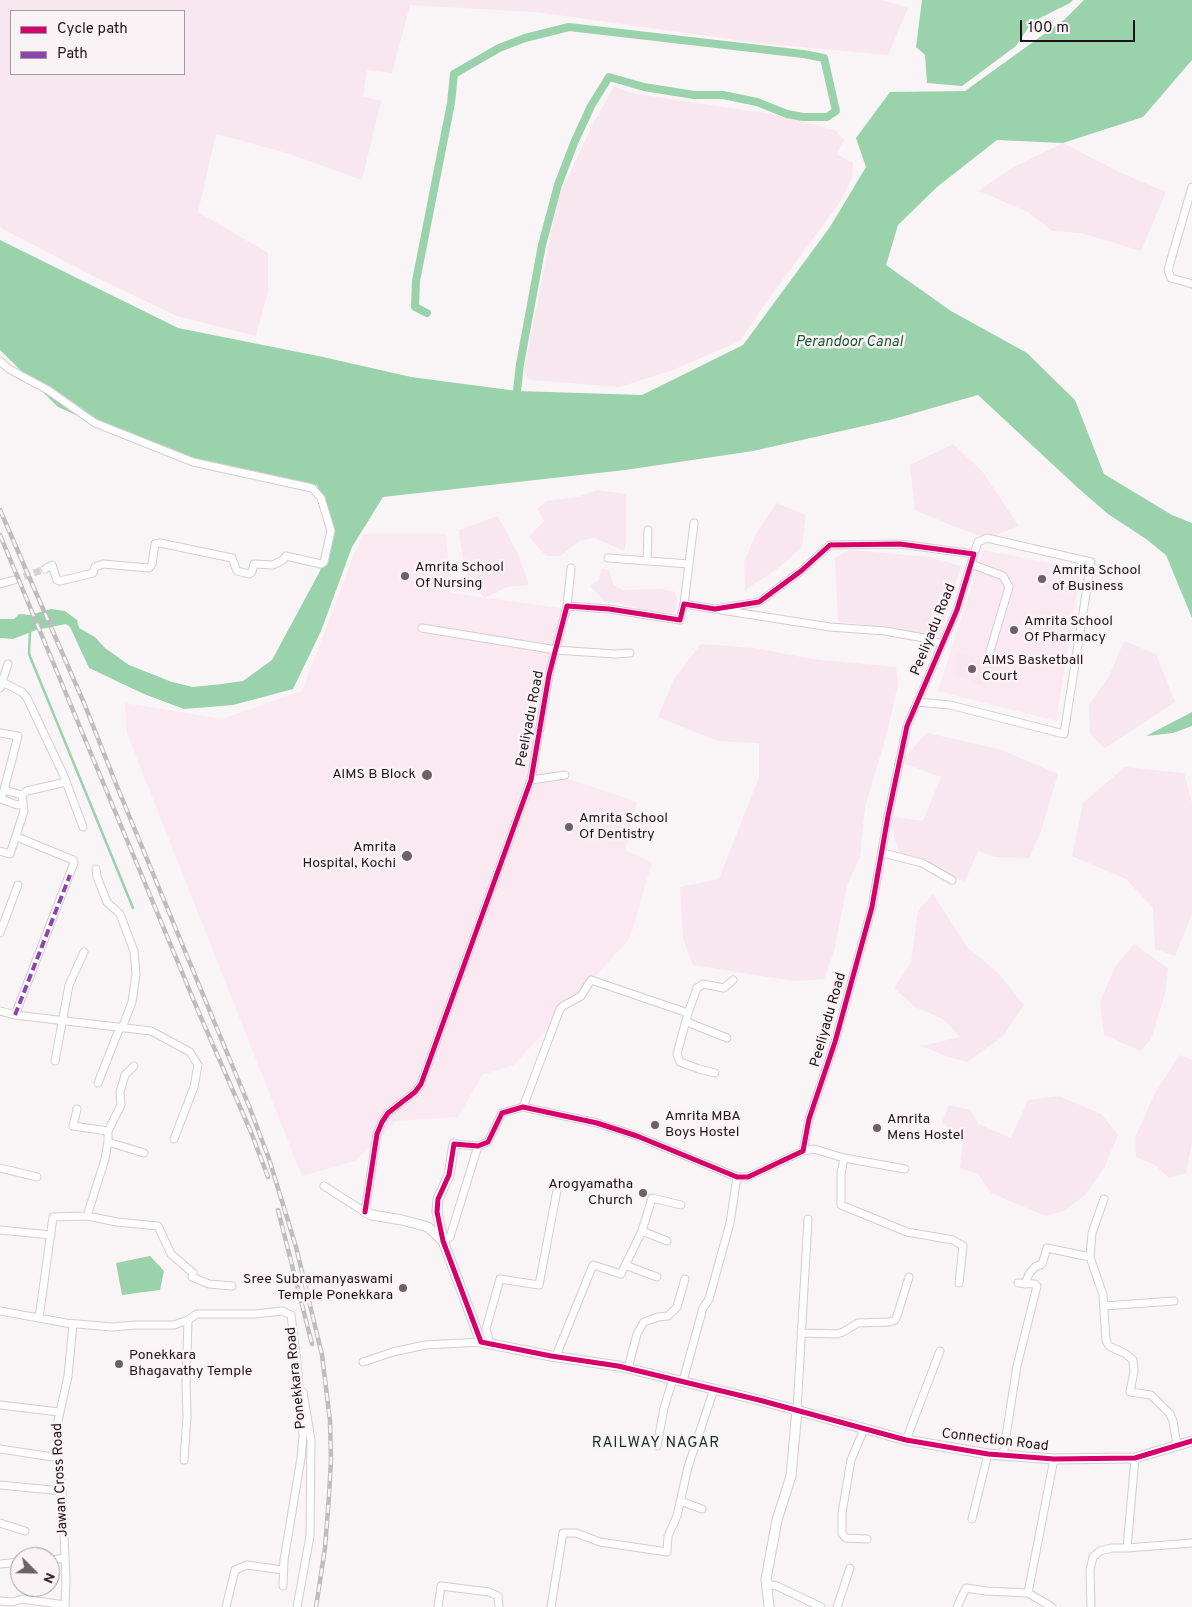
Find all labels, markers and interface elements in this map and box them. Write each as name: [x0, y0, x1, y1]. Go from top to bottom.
legend: [10, 10, 185, 75]
scale bar: [1022, 10, 1137, 42]
text: 100 m: [1028, 19, 1069, 38]
text: Cycle path: [57, 20, 128, 39]
text: Path: [57, 45, 88, 64]
water label: Perandoor Canal: [795, 334, 903, 352]
place label: Amrita School Of Nursing: [415, 560, 504, 592]
place label: Amrita School of Business: [1052, 563, 1141, 596]
marker: Amrita School Of Nursing: [399, 570, 411, 582]
marker: Amrita School of Business: [1036, 573, 1048, 585]
street label: Peeliyadu Road: [908, 582, 960, 678]
place label: Amrita School Of Pharmacy: [1024, 614, 1113, 646]
marker: Amrita School Of Pharmacy: [1008, 624, 1020, 636]
place label: AIMS Basketball Court: [982, 653, 1083, 686]
marker: AIMS Basketball Court: [966, 663, 978, 675]
street label: Peeliyadu Road: [513, 670, 549, 768]
place label: AIMS B Block: [332, 767, 416, 783]
marker: AIMS B Block: [420, 768, 434, 782]
place label: Amrita School Of Dentistry: [579, 811, 668, 844]
marker: Amrita School Of Dentistry: [563, 821, 575, 833]
place label: Amrita Hospital, Kochi: [302, 840, 396, 872]
marker: Amrita Hospital, Kochi: [400, 849, 414, 863]
street label: Peeliyadu Road: [807, 971, 851, 1069]
place label: Amrita MBA Boys Hostel: [665, 1109, 741, 1142]
place label: Amrita Mens Hostel: [887, 1112, 964, 1144]
marker: Amrita MBA Boys Hostel: [649, 1119, 661, 1131]
marker: Amrita Mens Hostel: [871, 1122, 883, 1134]
place label: Arogyamatha Church: [548, 1177, 633, 1210]
marker: Arogyamatha Church: [637, 1187, 649, 1199]
place label: Sree Subramanyaswami Temple Ponekkara: [243, 1272, 393, 1304]
marker: Sree Subramanyaswami Temple Ponekkara: [397, 1282, 409, 1294]
street label: Ponekkara Road: [283, 1326, 311, 1430]
place label: Ponekkara Bhagavathy Temple: [129, 1348, 252, 1380]
marker: Ponekkara Bhagavathy Temple: [113, 1358, 125, 1370]
street label: Jawan Cross Road: [50, 1423, 72, 1537]
street label: Connection Road: [941, 1426, 1049, 1456]
district label: RAILWAY NAGAR: [590, 1435, 722, 1453]
north arrow: [10, 1547, 60, 1597]
text: N: [39, 1570, 58, 1586]

